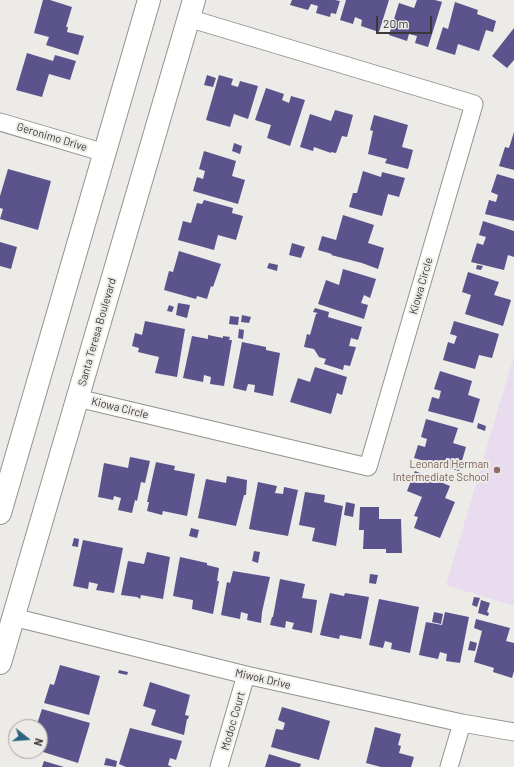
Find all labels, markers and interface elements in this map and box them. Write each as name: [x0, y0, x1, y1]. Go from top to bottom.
scale bar: [378, 8, 434, 34]
text: 20 m: [383, 16, 409, 30]
street label: Geronimo Drive: [15, 120, 89, 154]
street label: Kiowa Circle: [407, 256, 435, 316]
street label: Santa Teresa Boulevard: [75, 277, 119, 387]
street label: Kiowa Circle: [90, 395, 150, 421]
place label: Leonard Herman Intermediate School: [393, 457, 489, 483]
marker: Leonard Herman Intermediate School: [492, 465, 502, 475]
street label: Miwok Drive: [234, 666, 292, 692]
street label: Modoc Court: [218, 690, 248, 752]
north arrow: [8, 719, 48, 759]
text: N: [32, 737, 46, 748]

